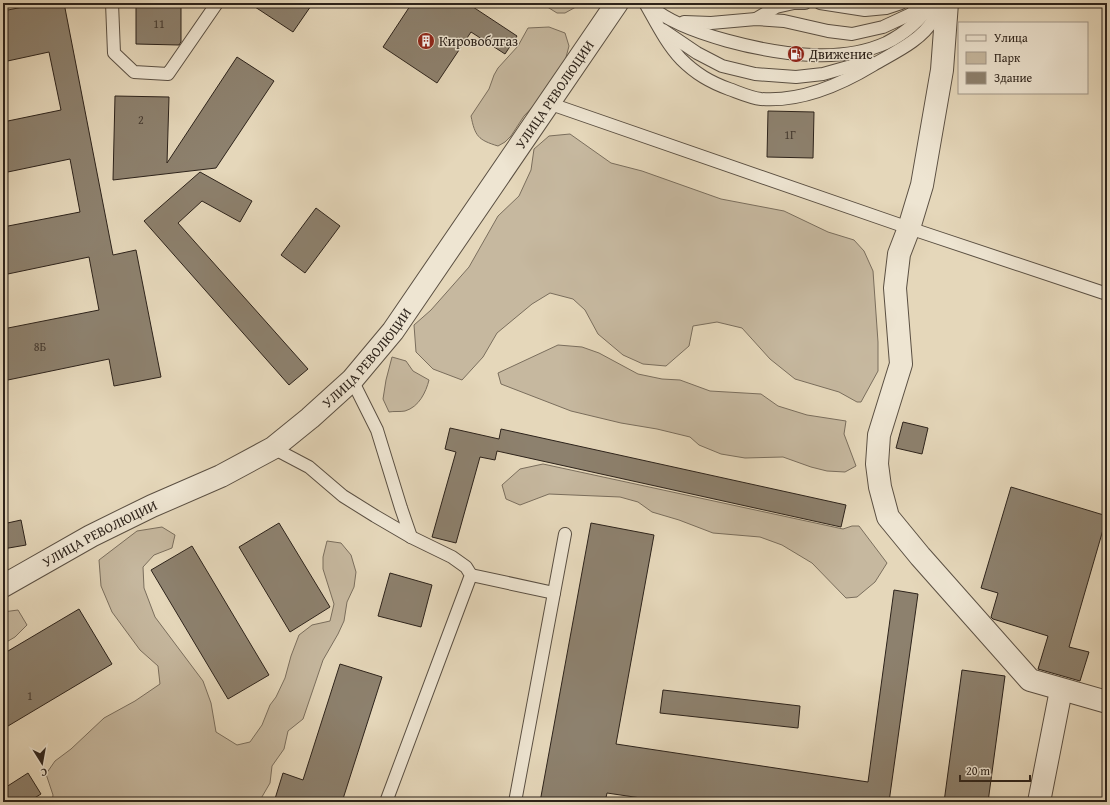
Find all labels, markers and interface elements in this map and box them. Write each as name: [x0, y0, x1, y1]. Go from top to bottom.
house number: 11: [153, 15, 165, 32]
legend: [958, 22, 1088, 94]
text: Улица: [994, 29, 1028, 46]
building icon: Кировоблгаз: [416, 31, 436, 51]
place label: Кировоблгаз: [439, 31, 518, 51]
street label: УЛИЦА РЕВОЛЮЦИИ: [510, 36, 599, 153]
fuel station icon: Движение: [786, 44, 806, 64]
place label: Движение: [808, 44, 873, 64]
text: Парк: [994, 49, 1021, 66]
text: Здание: [994, 69, 1033, 86]
house number: 2: [138, 111, 144, 128]
house number: 1Г: [784, 126, 796, 143]
street label: УЛИЦА РЕВОЛЮЦИИ: [318, 304, 416, 413]
house number: 8Б: [34, 338, 46, 355]
street label: УЛИЦА РЕВОЛЮЦИИ: [38, 495, 160, 572]
house number: 1: [27, 687, 33, 704]
north arrow: [22, 743, 62, 783]
scale bar: [960, 757, 1030, 783]
text: 20 m: [966, 762, 990, 779]
text: С: [39, 764, 48, 781]

